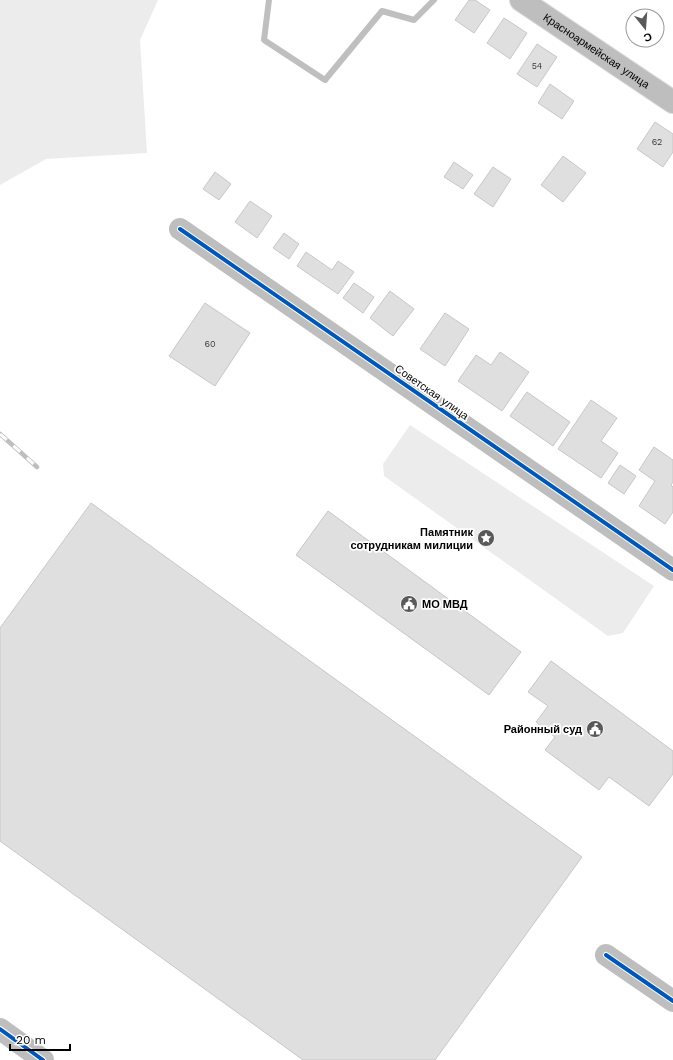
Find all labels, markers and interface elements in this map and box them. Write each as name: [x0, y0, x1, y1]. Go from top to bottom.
north arrow: [625, 8, 665, 48]
street label: Красноармейская улица: [541, 11, 653, 92]
text: С: [642, 30, 653, 44]
house number: 54: [532, 61, 543, 71]
house number: 62: [652, 137, 662, 147]
house number: 60: [204, 339, 216, 349]
street label: Советская улица: [392, 362, 472, 423]
place label: Памятник сотрудникам милиции: [350, 526, 473, 552]
place icon: Памятник сотрудникам милиции: [476, 528, 496, 548]
public building icon: МО МВД: [399, 594, 419, 614]
place label: МО МВД: [422, 598, 468, 611]
public building icon: Районный суд: [585, 719, 605, 739]
place label: Районный суд: [504, 723, 582, 736]
scale bar: [10, 1026, 70, 1052]
text: 20 m: [16, 1033, 46, 1047]

